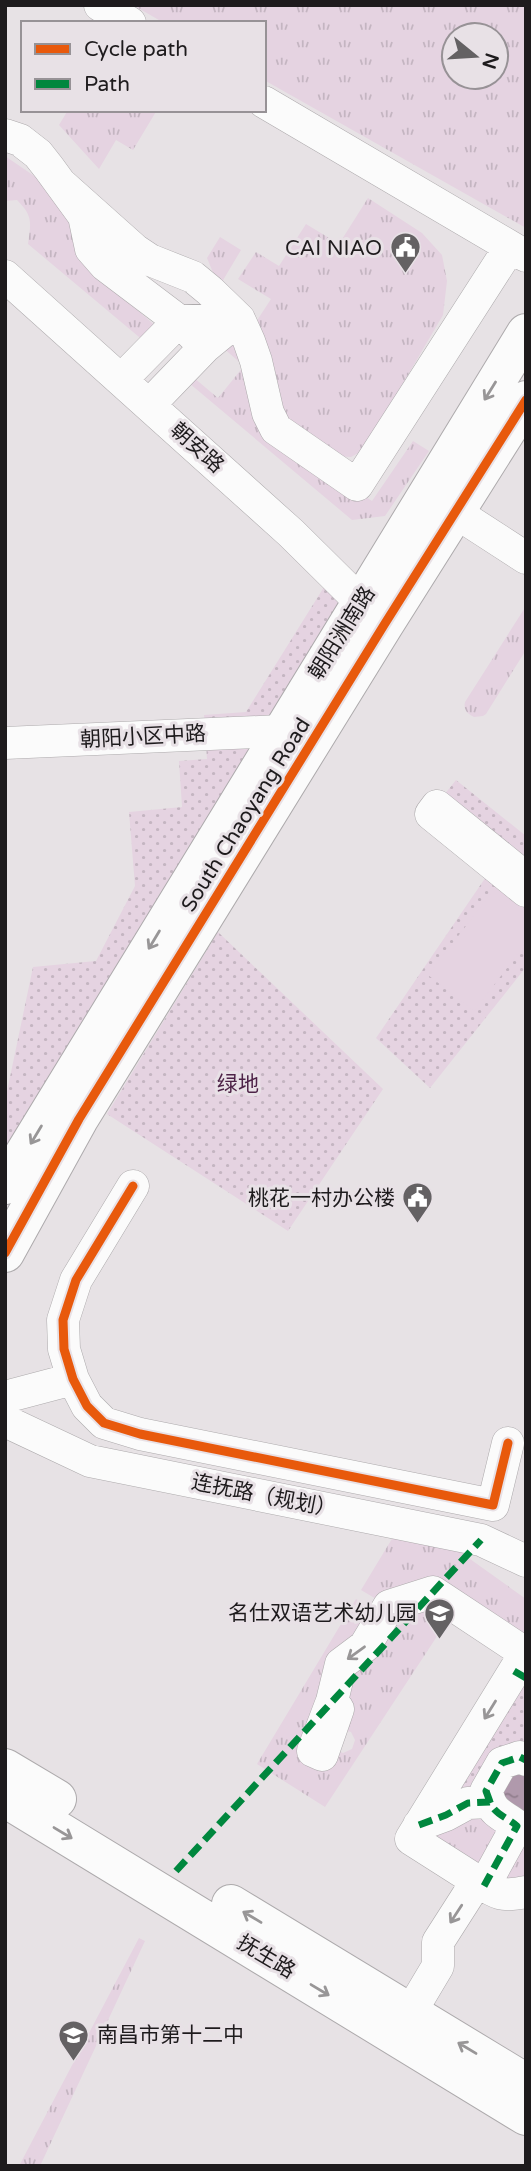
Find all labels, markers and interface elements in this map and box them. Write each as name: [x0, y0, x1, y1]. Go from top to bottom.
legend: [21, 21, 266, 112]
north arrow: [440, 21, 510, 91]
text: Cycle path: [84, 37, 188, 62]
text: N: [477, 50, 503, 72]
text: Path: [84, 72, 130, 97]
public building icon: CAI NIAO: [388, 231, 422, 275]
place label: CAI NIAO: [285, 236, 382, 261]
one-way arrow: [483, 381, 497, 401]
street label: 朝安路: [165, 418, 229, 478]
street label: 朝阳洲南路: [304, 582, 380, 684]
street label: South Chaoyang Road: [176, 713, 316, 917]
street label: 朝阳小区中路: [79, 721, 207, 753]
one-way arrow: [146, 930, 160, 950]
park label: 绿地: [217, 1072, 259, 1097]
one-way arrow: [28, 1124, 42, 1144]
public building icon: 桃花一村办公楼: [401, 1181, 435, 1225]
place label: 桃花一村办公楼: [248, 1186, 395, 1211]
street label: 连抚路（规划）: [189, 1470, 339, 1522]
school or university icon: 名仕双语艺术幼儿园: [423, 1596, 457, 1640]
place label: 名仕双语艺术幼儿园: [228, 1601, 417, 1626]
one-way arrow: [346, 1645, 365, 1660]
one-way arrow: [482, 1700, 496, 1720]
one-way arrow: [53, 1827, 73, 1841]
one-way arrow: [448, 1903, 462, 1923]
one-way arrow: [242, 1910, 262, 1924]
street label: 抚生路: [233, 1930, 299, 1984]
one-way arrow: [310, 1984, 330, 1998]
school or university icon: 南昌市第十二中: [57, 2018, 91, 2062]
place label: 南昌市第十二中: [97, 2023, 244, 2048]
one-way arrow: [458, 2040, 478, 2054]

